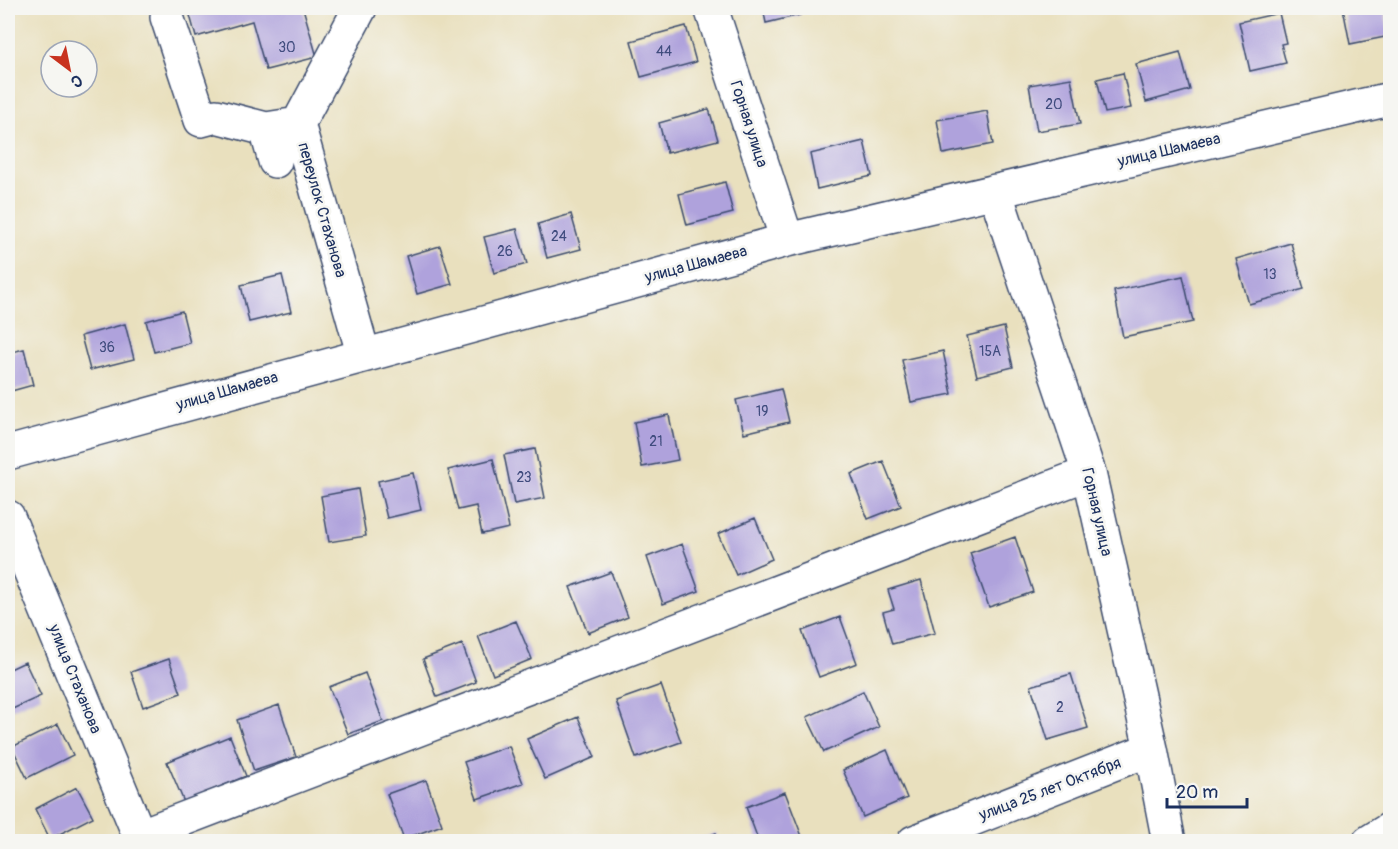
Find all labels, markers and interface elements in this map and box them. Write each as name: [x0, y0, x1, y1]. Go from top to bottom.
north arrow: [39, 39, 99, 99]
house number: 30: [278, 39, 296, 56]
house number: 44: [656, 43, 672, 60]
text: С: [67, 70, 86, 92]
street label: Горная улица: [726, 78, 772, 170]
house number: 20: [1045, 96, 1063, 113]
street label: улица Шамаева: [1115, 128, 1222, 172]
street label: переулок Стаханова: [293, 140, 351, 280]
house number: 24: [551, 228, 567, 245]
street label: улица Шамаева: [642, 241, 749, 288]
house number: 26: [497, 243, 513, 260]
house number: 13: [1263, 266, 1277, 283]
house number: 36: [99, 339, 115, 356]
house number: 15А: [979, 343, 1001, 360]
street label: улица Шамаева: [173, 367, 280, 415]
house number: 19: [756, 403, 768, 420]
house number: 21: [649, 433, 663, 450]
street label: Горная улица: [1077, 466, 1117, 558]
house number: 23: [516, 469, 532, 486]
street label: улица Стаханова: [44, 621, 106, 737]
house number: 2: [1056, 699, 1064, 716]
street label: улица 25 лет Октября: [975, 753, 1124, 826]
scale bar: [1167, 771, 1246, 809]
text: 20 m: [1176, 781, 1218, 804]

